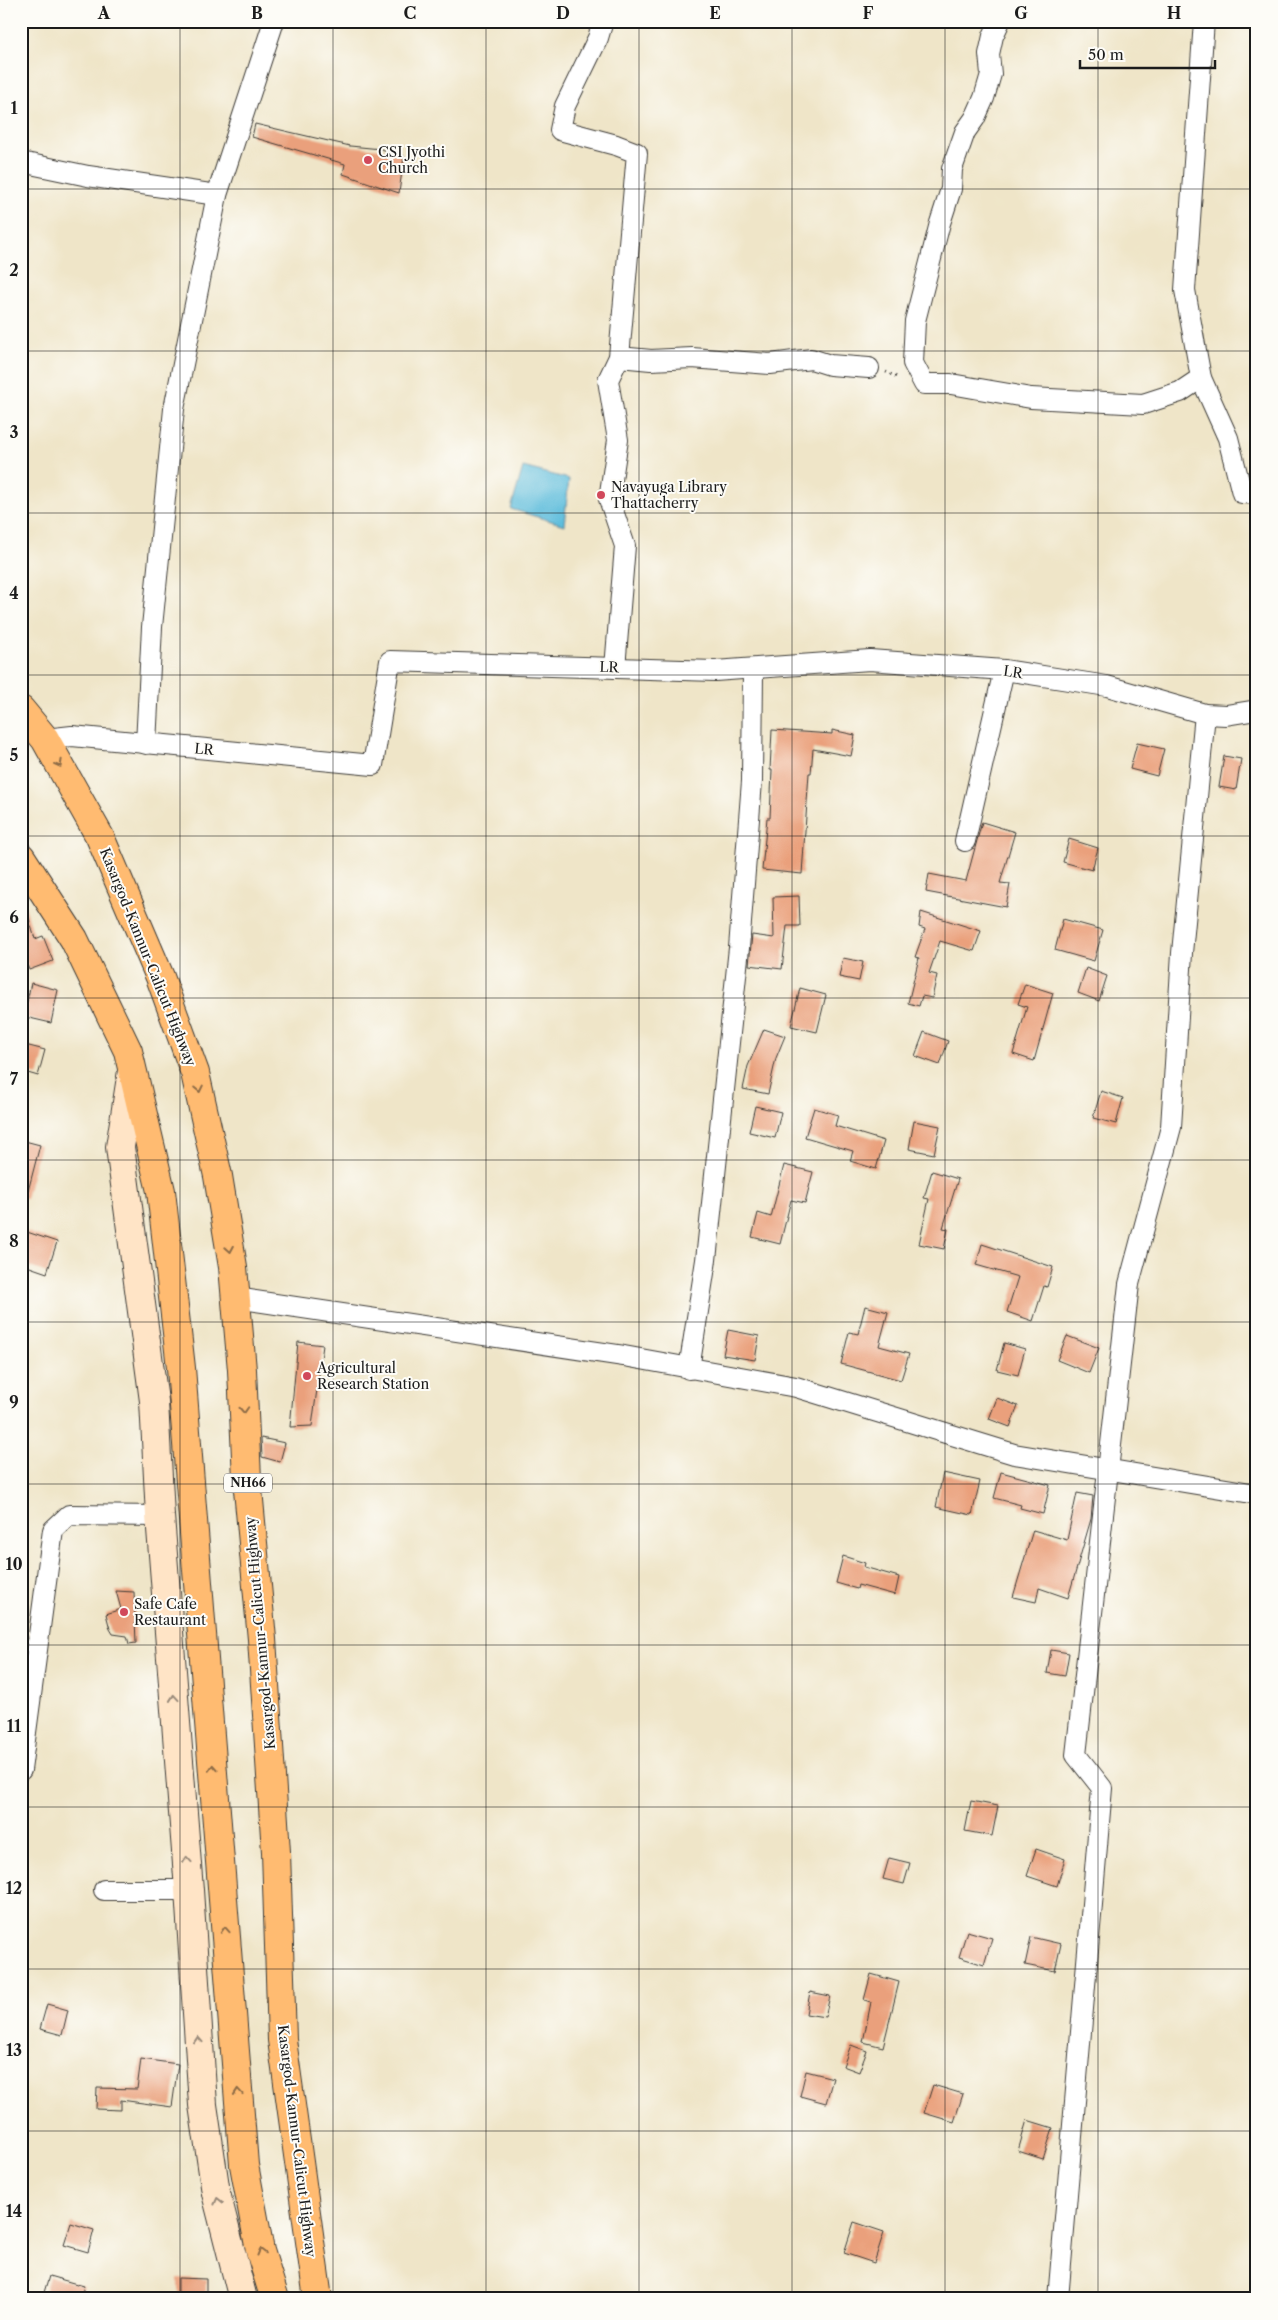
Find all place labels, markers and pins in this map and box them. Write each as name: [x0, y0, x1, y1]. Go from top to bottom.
place label: CSI Jyothi Church: [378, 143, 445, 177]
marker: CSI Jyothi Church: [362, 154, 374, 166]
place label: Navayuga Library Thattacherry: [611, 478, 727, 512]
marker: Navayuga Library Thattacherry: [595, 489, 607, 501]
place label: Agricultural Research Station: [316, 1359, 429, 1393]
marker: Agricultural Research Station: [301, 1370, 313, 1382]
place label: Safe Cafe Restaurant: [134, 1595, 206, 1629]
marker: Safe Cafe Restaurant: [118, 1606, 130, 1618]

